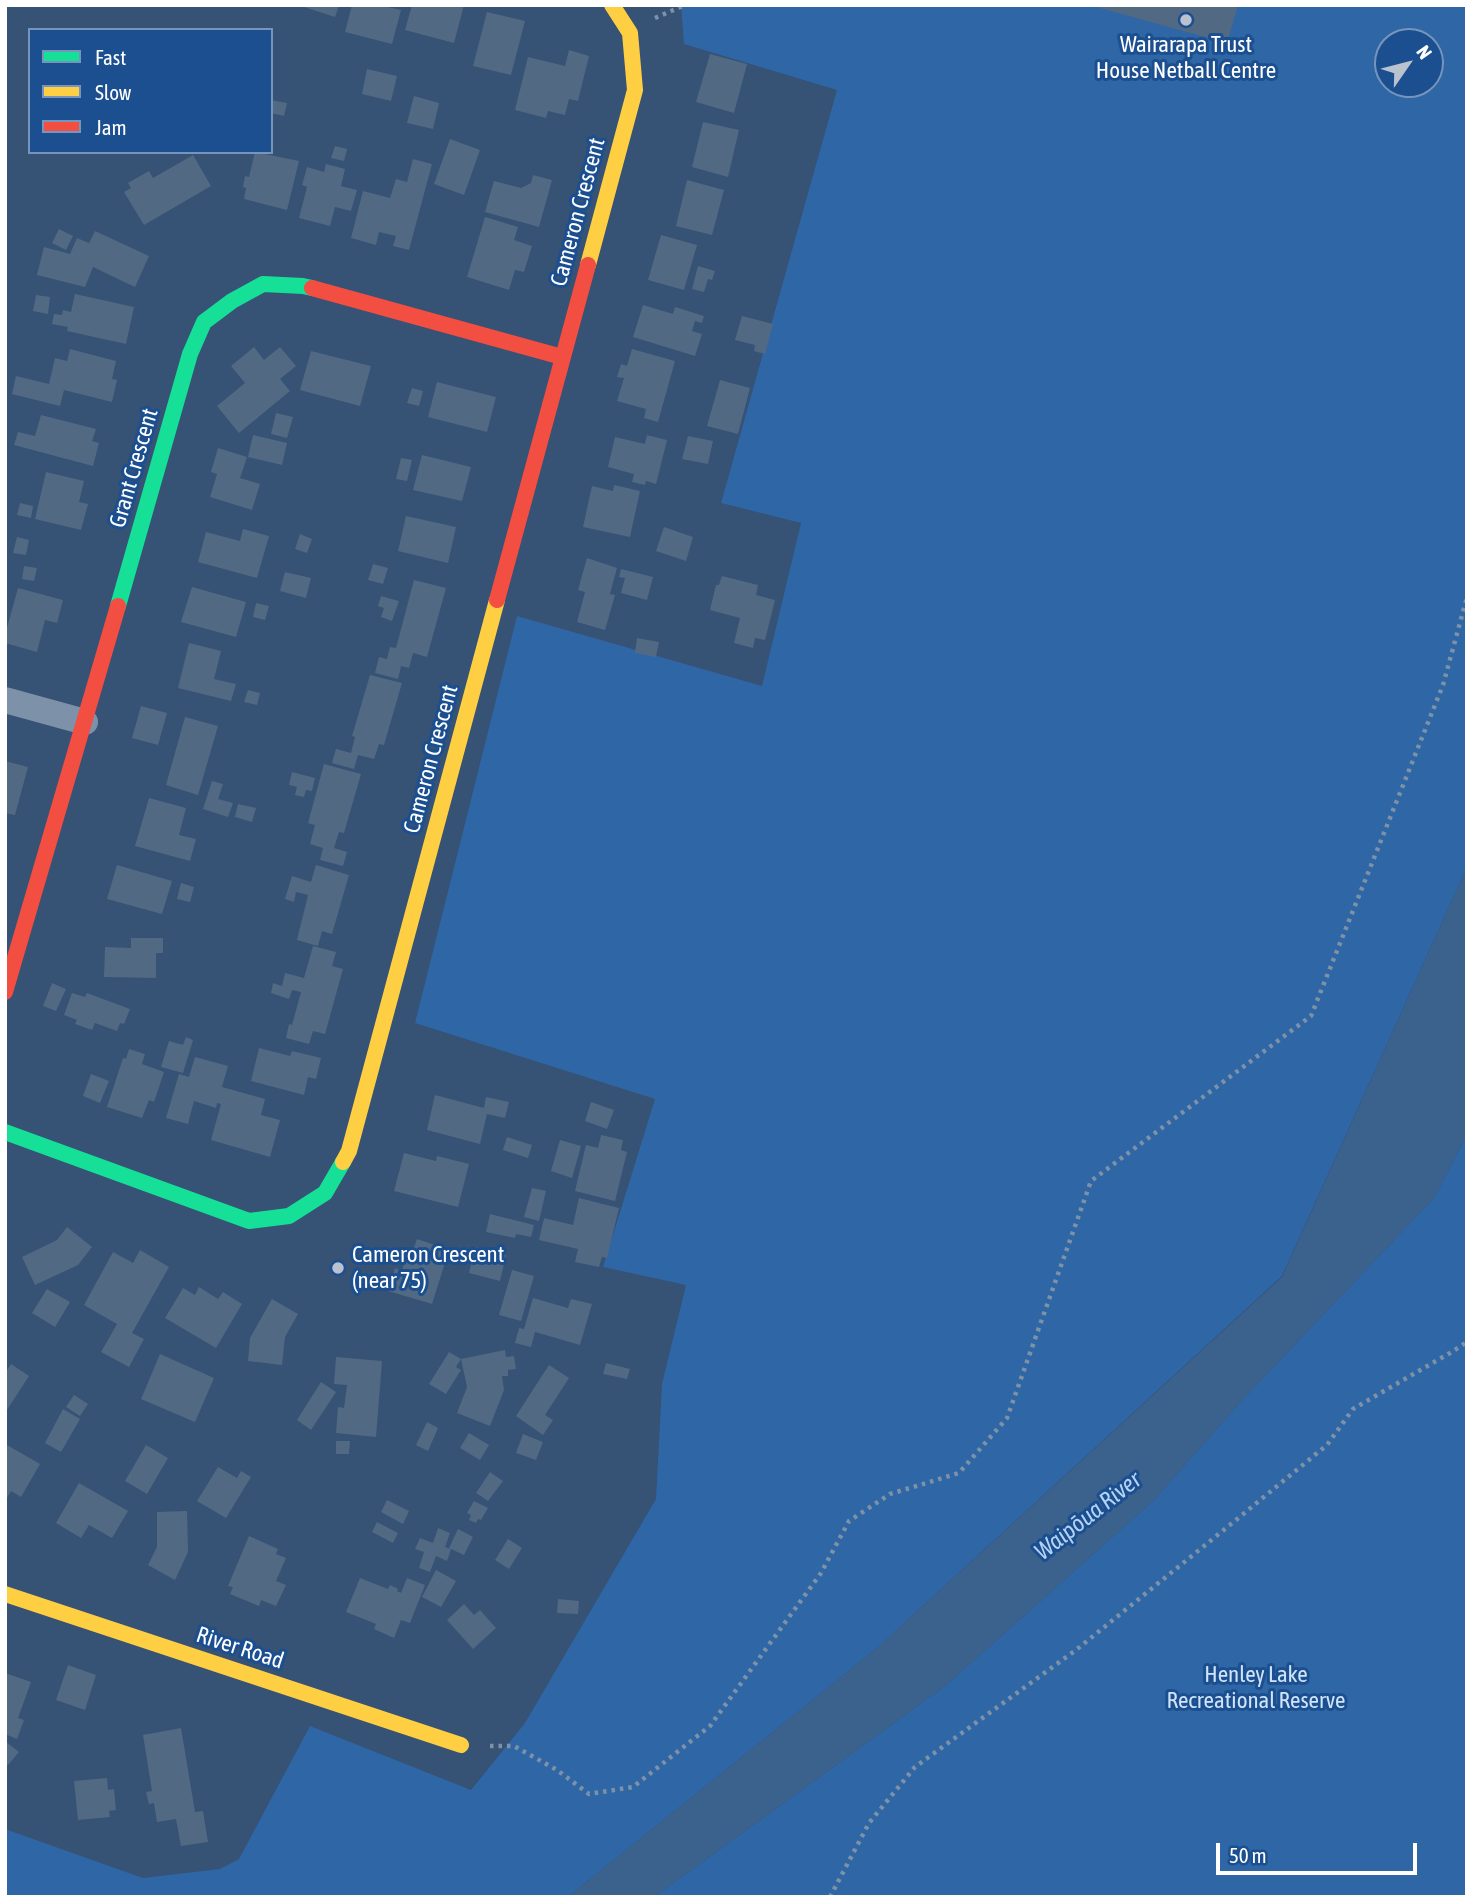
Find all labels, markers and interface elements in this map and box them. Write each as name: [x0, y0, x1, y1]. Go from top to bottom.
marker: Wairarapa Trust House Netball Centre: [1178, 12, 1194, 28]
legend: [28, 28, 273, 154]
north arrow: [1374, 28, 1444, 98]
place label: Wairarapa Trust House Netball Centre: [1096, 31, 1276, 85]
text: N: [1412, 41, 1437, 63]
text: Fast: [95, 45, 126, 69]
text: Slow: [95, 80, 131, 104]
text: Jam: [95, 115, 127, 139]
street label: Cameron Crescent: [545, 135, 611, 289]
street label: Grant Crescent: [104, 405, 164, 531]
street label: Cameron Crescent: [398, 682, 464, 836]
place label: Cameron Crescent (near 75): [352, 1241, 504, 1295]
marker: Cameron Crescent (near 75): [330, 1260, 346, 1276]
water label: Waipōua River: [1029, 1465, 1147, 1567]
street label: River Road: [193, 1621, 287, 1675]
park label: Henley Lake Recreational Reserve: [1166, 1661, 1346, 1715]
scale bar: [1220, 1828, 1421, 1872]
text: 50 m: [1229, 1843, 1267, 1867]

